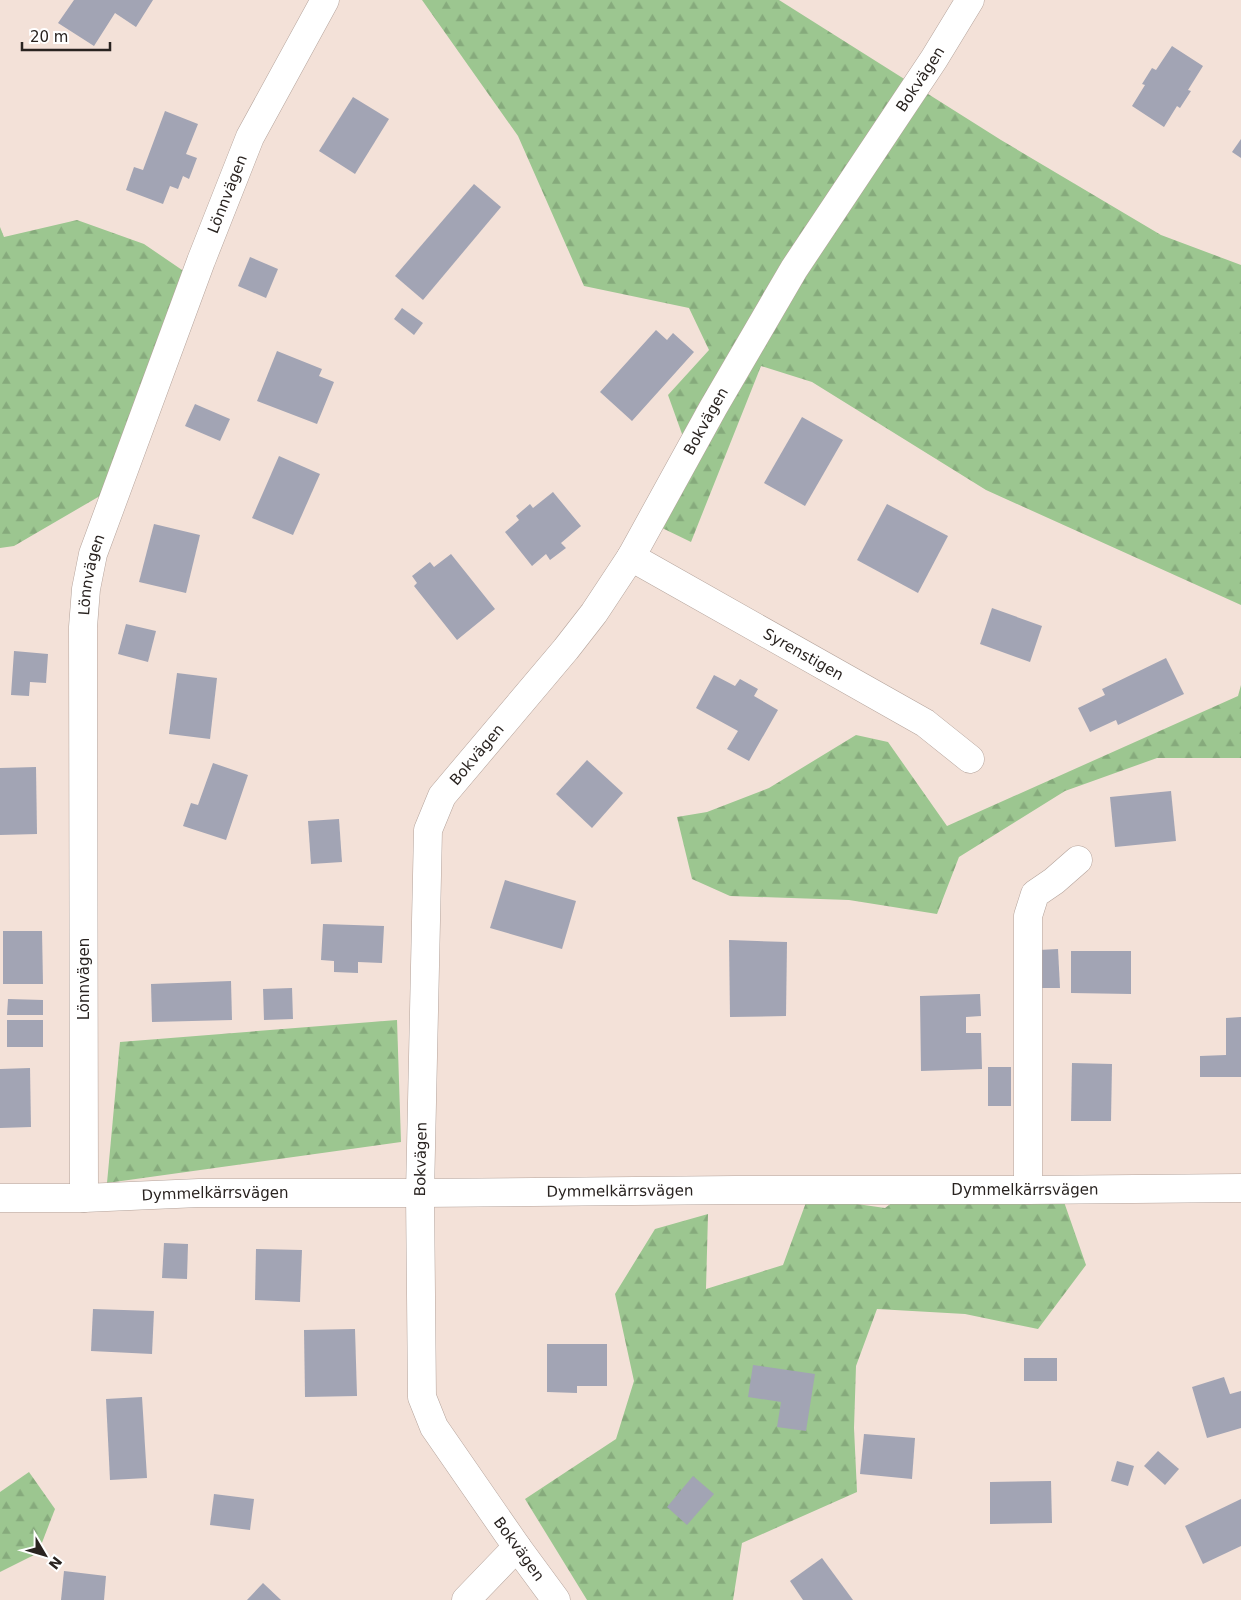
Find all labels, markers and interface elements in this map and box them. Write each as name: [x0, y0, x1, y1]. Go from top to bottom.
scale bar: [22, 20, 110, 52]
text: 20 m: [30, 28, 68, 46]
street label: Bokvägen: [892, 43, 948, 115]
street label: Lönnvägen: [204, 152, 251, 236]
street label: Bokvägen: [680, 384, 732, 458]
street label: Lönnvägen: [75, 532, 109, 616]
street label: Syrenstigen: [760, 625, 847, 684]
street label: Bokvägen: [446, 720, 508, 789]
street label: Lönnvägen: [75, 938, 93, 1020]
street label: Bokvägen: [411, 1122, 431, 1197]
street label: Dymmelkärrsvägen: [951, 1180, 1098, 1199]
street label: Dymmelkärrsvägen: [546, 1181, 693, 1201]
street label: Dymmelkärrsvägen: [141, 1184, 288, 1204]
street label: Bokvägen: [490, 1514, 548, 1584]
north arrow: [20, 1530, 70, 1580]
text: N: [45, 1553, 65, 1573]

